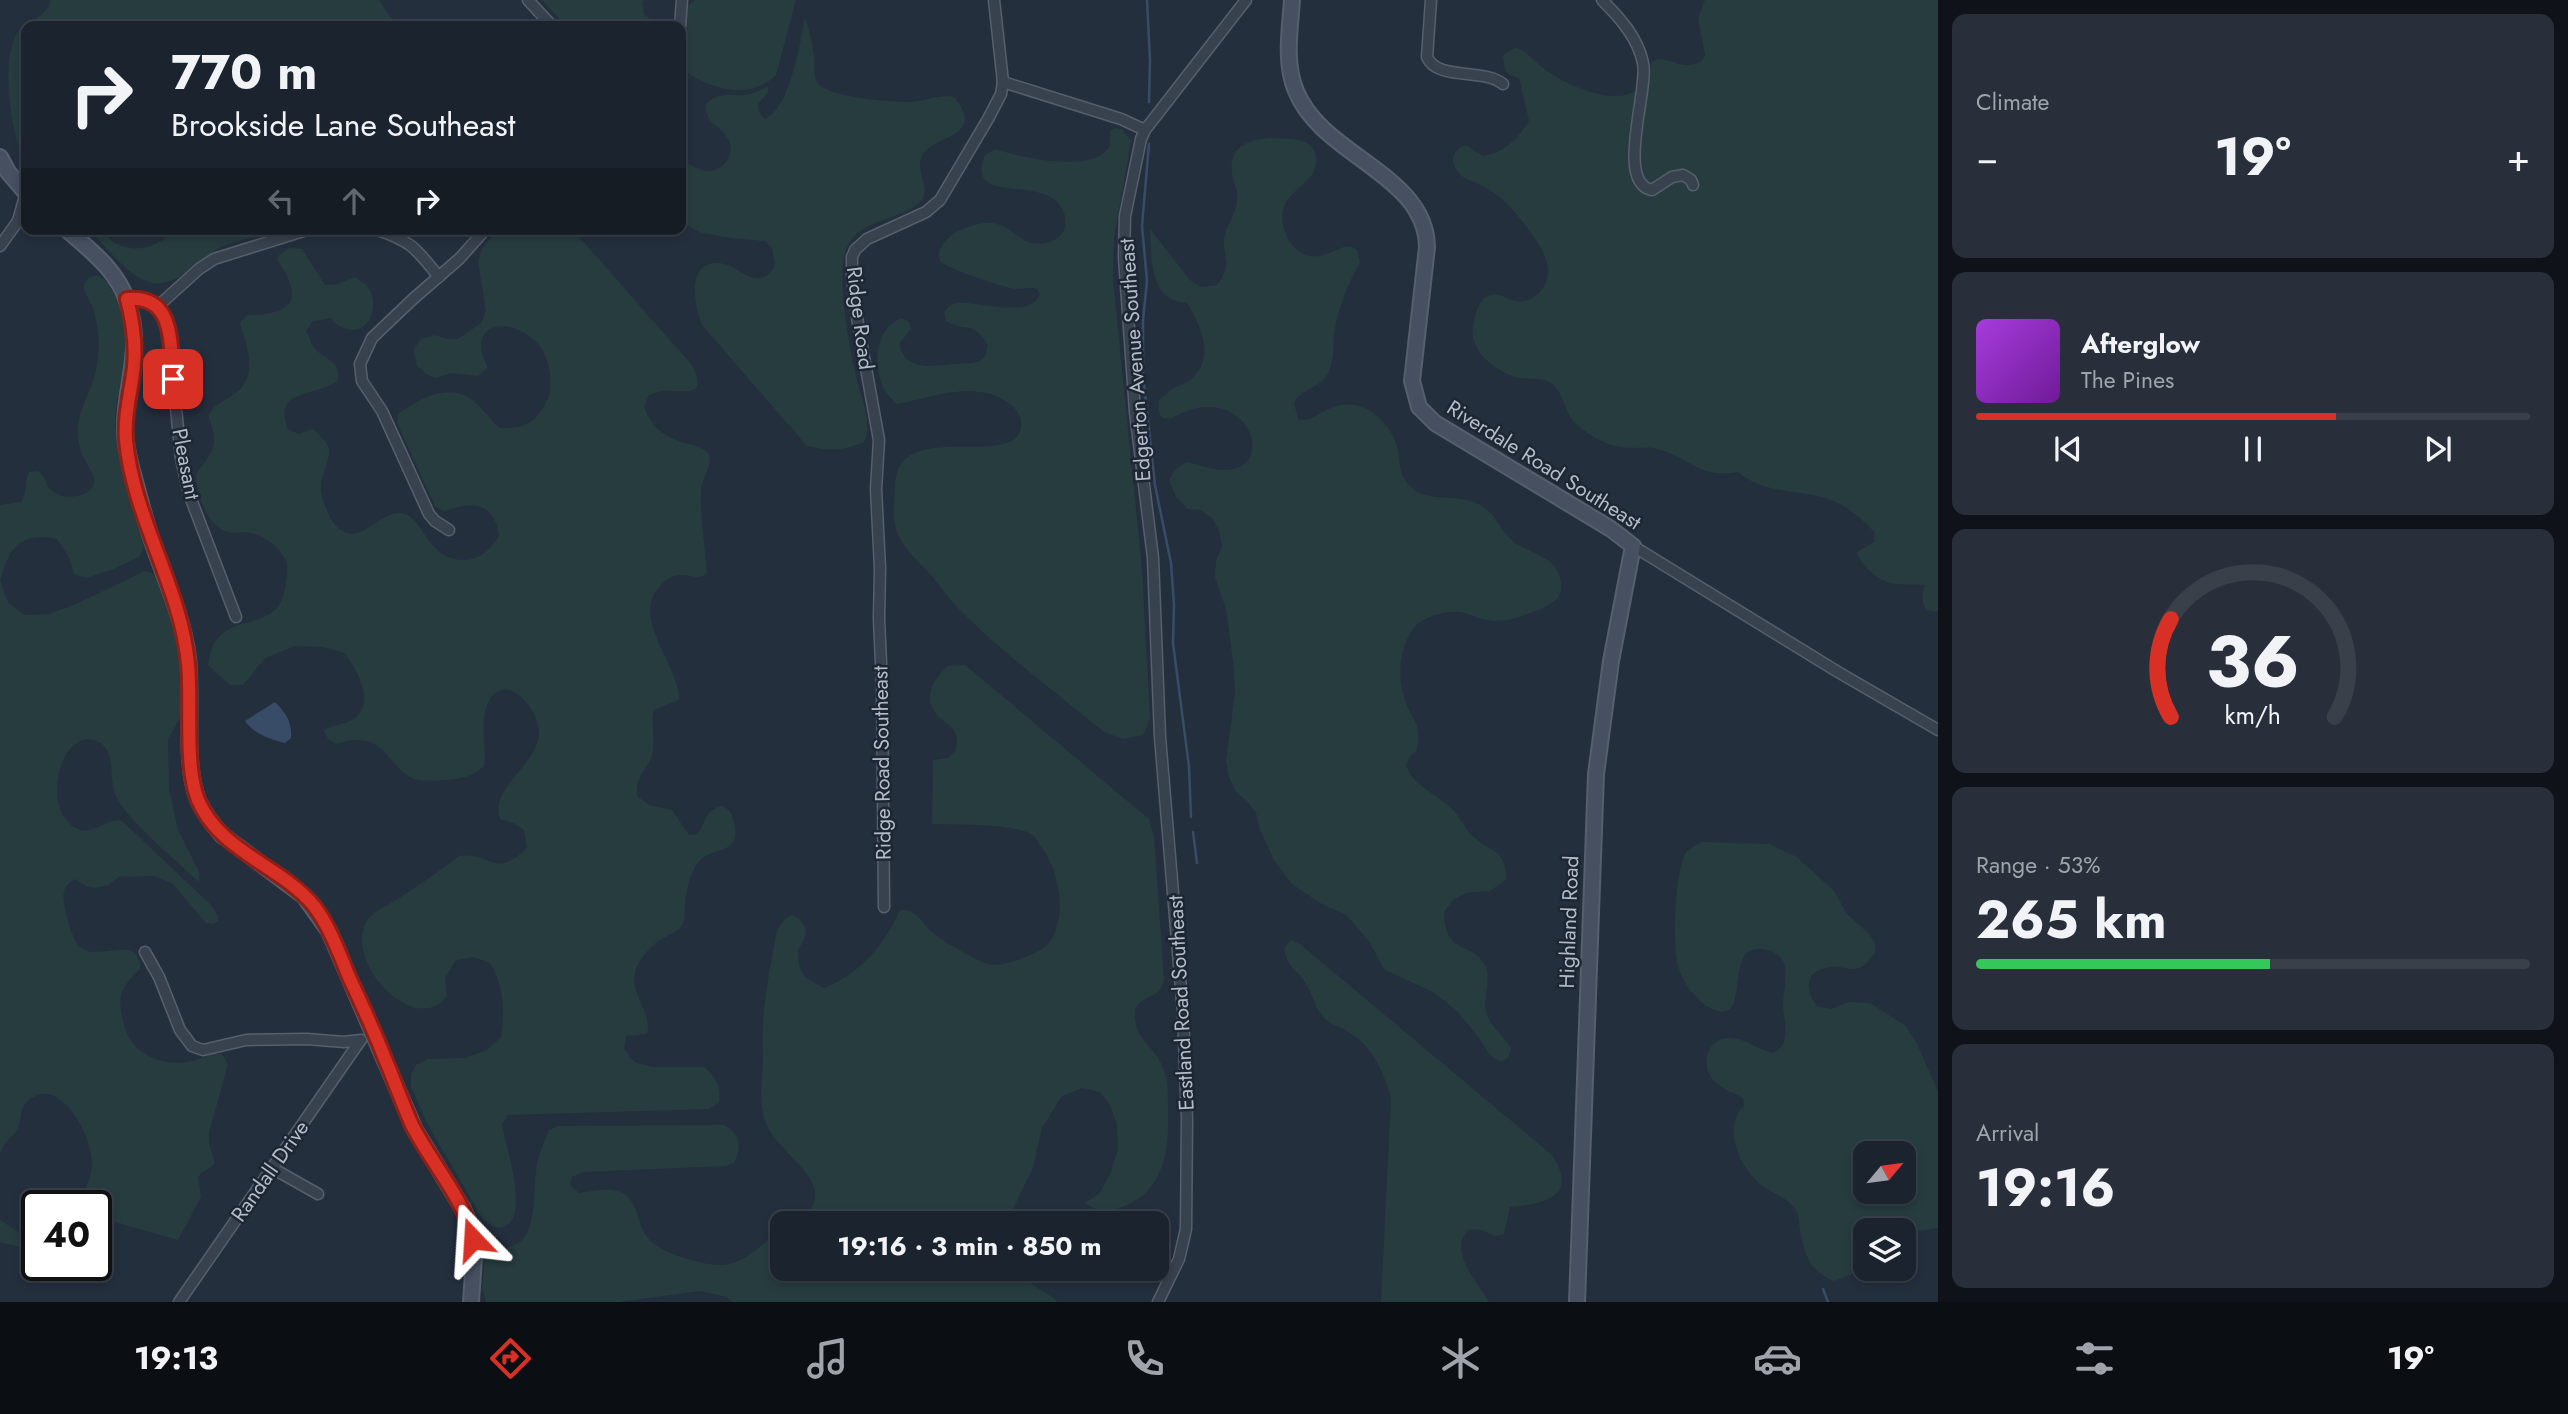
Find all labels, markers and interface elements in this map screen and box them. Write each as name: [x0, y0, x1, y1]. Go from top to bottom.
text: 770 m: [171, 37, 317, 107]
icon: right: [56, 49, 147, 140]
text: Climate: [1976, 85, 2049, 119]
text: Brookside Lane Southeast: [171, 102, 515, 148]
text: 19°: [2214, 119, 2291, 195]
text: −: [1976, 130, 1998, 185]
text: +: [2507, 130, 2530, 185]
icon: left: [262, 182, 300, 220]
icon: ahead: [335, 182, 373, 220]
icon: right: [408, 182, 446, 220]
street label: Edgerton Avenue Southeast: [1112, 237, 1158, 483]
street label: Ridge Road: [839, 265, 881, 371]
text: Afterglow: [2081, 325, 2200, 363]
pin: [143, 349, 203, 409]
icon: arrive: [154, 360, 192, 398]
text: The Pines: [2081, 363, 2174, 397]
street label: Riverdale Road Southeast: [1441, 393, 1647, 537]
street label: Pleasant: [164, 426, 208, 502]
icon: previous: [2049, 430, 2087, 468]
icon: pause: [2234, 430, 2272, 468]
icon: next: [2419, 430, 2457, 468]
text: 36: [2206, 609, 2300, 714]
street label: Ridge Road Southeast: [865, 666, 899, 860]
text: km/h: [2225, 697, 2281, 733]
text: Range · 53%: [1976, 848, 2100, 882]
street label: Highland Road: [1552, 855, 1586, 989]
text: 265 km: [1976, 882, 2167, 958]
street label: Eastland Road Southeast: [1160, 895, 1202, 1111]
street label: Randall Drive: [224, 1114, 316, 1228]
text: Arrival: [1976, 1116, 2039, 1150]
north arrow: [1853, 1141, 1916, 1204]
map controls: [1853, 1141, 1916, 1281]
text: 19:16: [1976, 1150, 2115, 1226]
speed limit sign: 40: [21, 1190, 112, 1281]
position arrow: [436, 1202, 510, 1276]
button: layers: [1853, 1218, 1916, 1281]
text: 19:16 · 3 min · 850 m: [837, 1227, 1102, 1265]
icon: directions: [486, 1334, 535, 1383]
icon: music: [803, 1334, 852, 1383]
icon: phone: [1120, 1334, 1169, 1383]
icon: climate: [1436, 1334, 1485, 1383]
icon: car: [1753, 1334, 1802, 1383]
icon: filters: [2070, 1334, 2119, 1383]
text: 19:13: [134, 1335, 218, 1381]
text: 19°: [2387, 1335, 2434, 1381]

